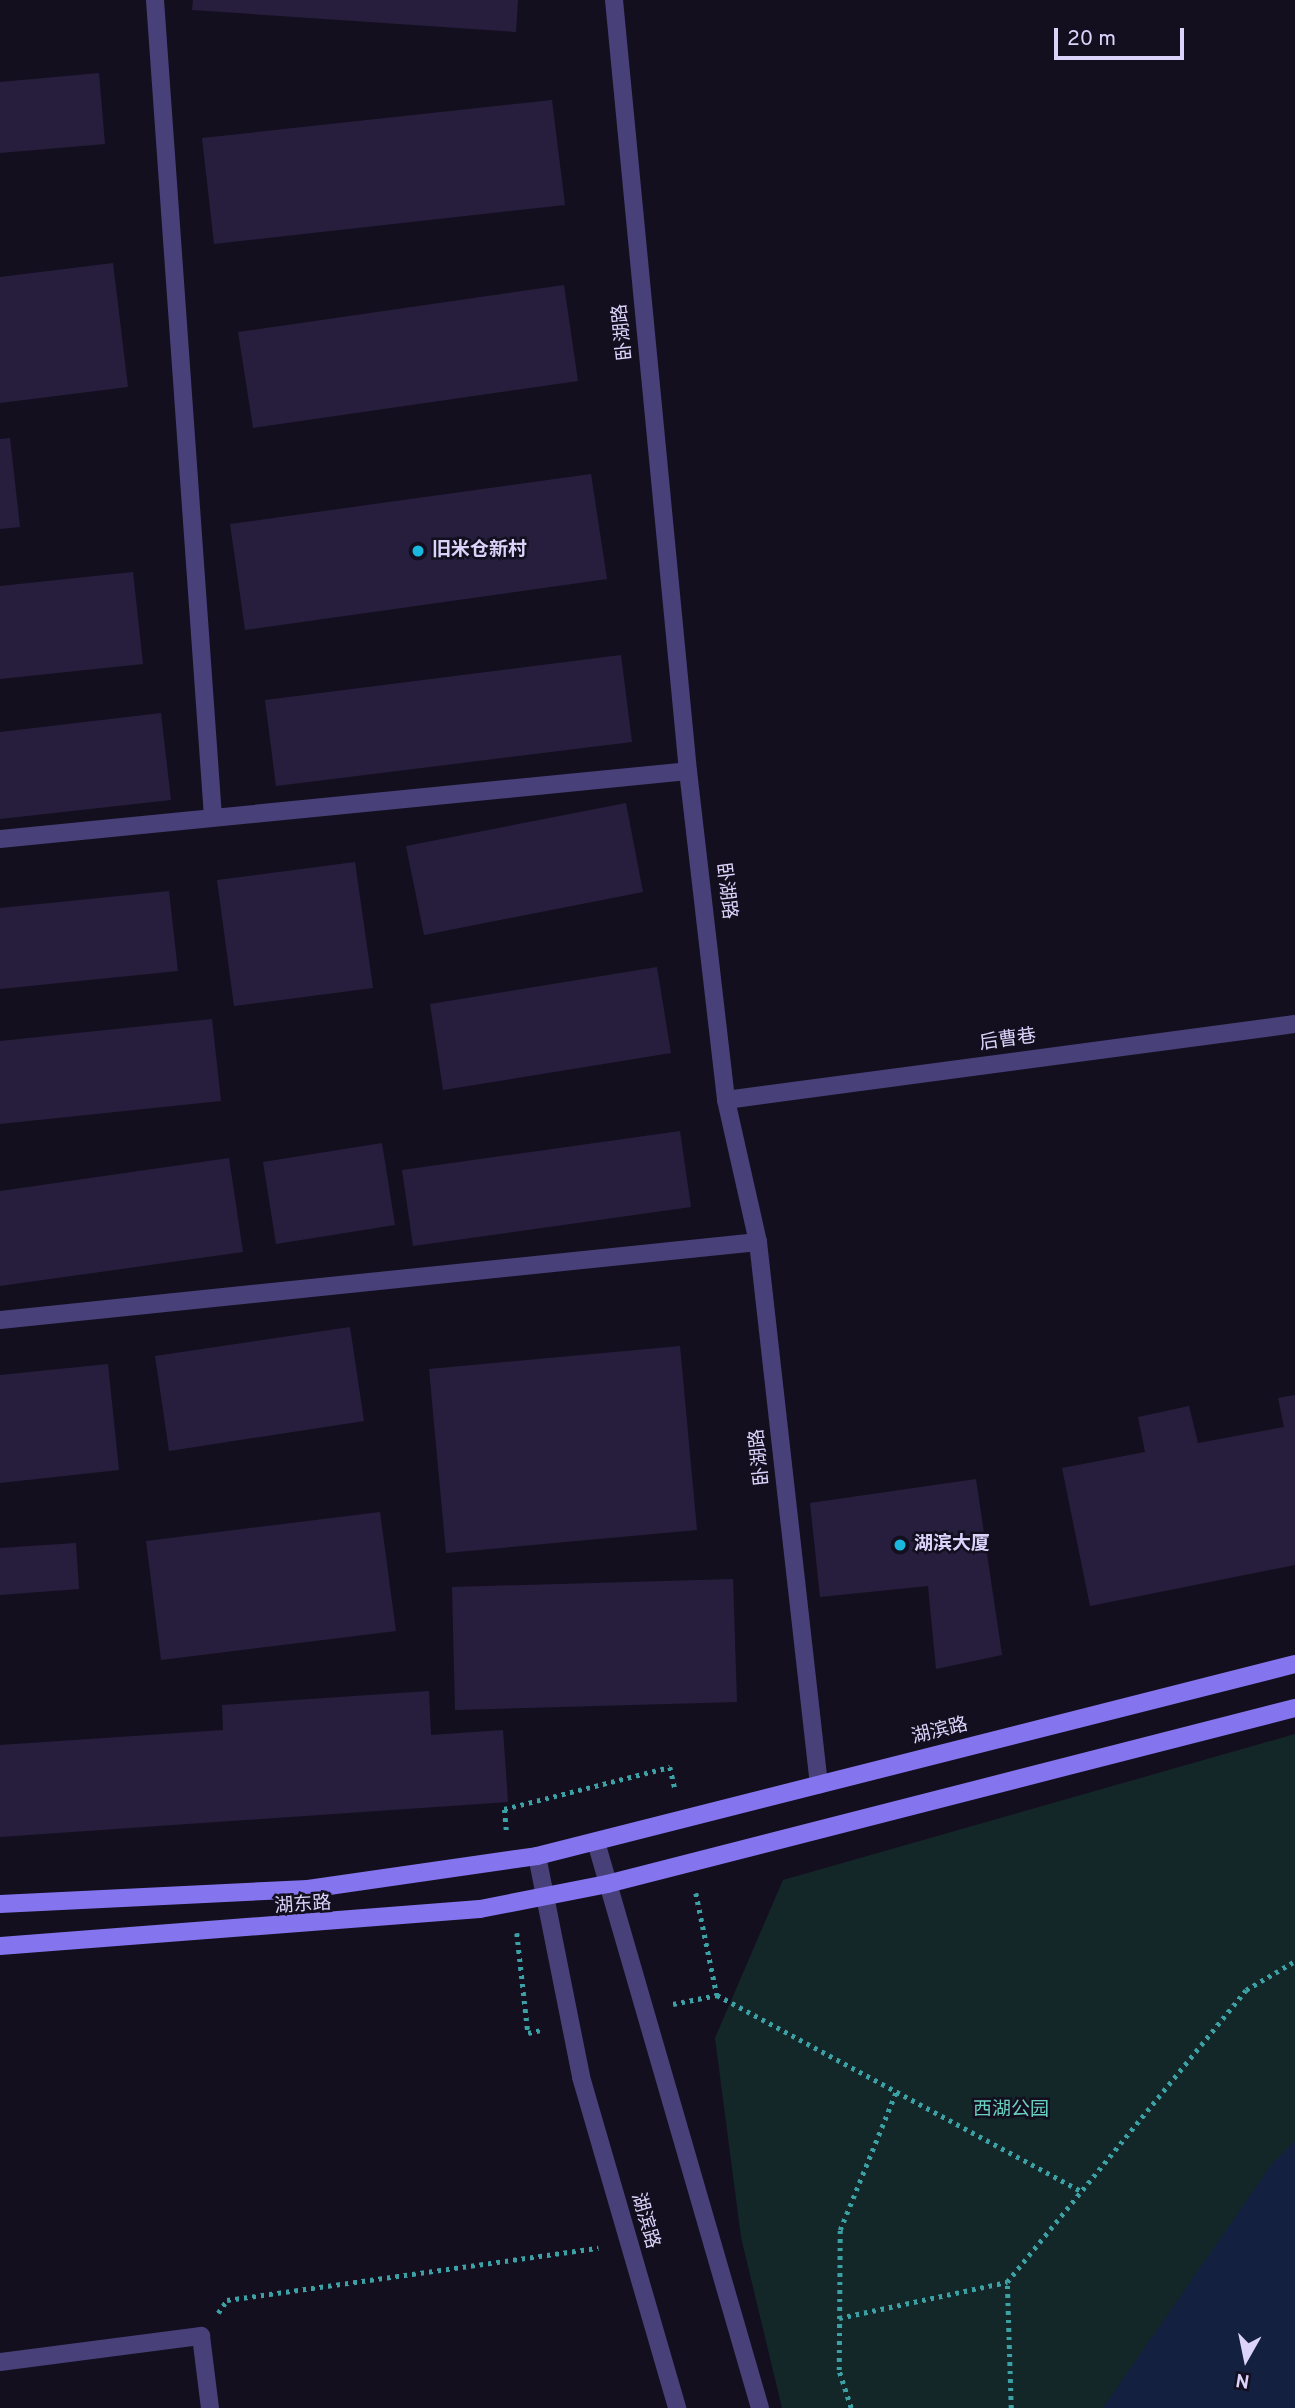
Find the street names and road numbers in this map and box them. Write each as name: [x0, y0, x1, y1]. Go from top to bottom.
street label: 卧湖路: [610, 302, 638, 362]
street label: 卧湖路: [710, 861, 740, 921]
street label: 后曹巷: [978, 1026, 1038, 1056]
street label: 卧湖路: [747, 1427, 775, 1487]
street label: 湖滨路: [910, 1714, 970, 1750]
street label: 湖东路: [274, 1893, 332, 1919]
street label: 湖滨路: [625, 2190, 663, 2252]

